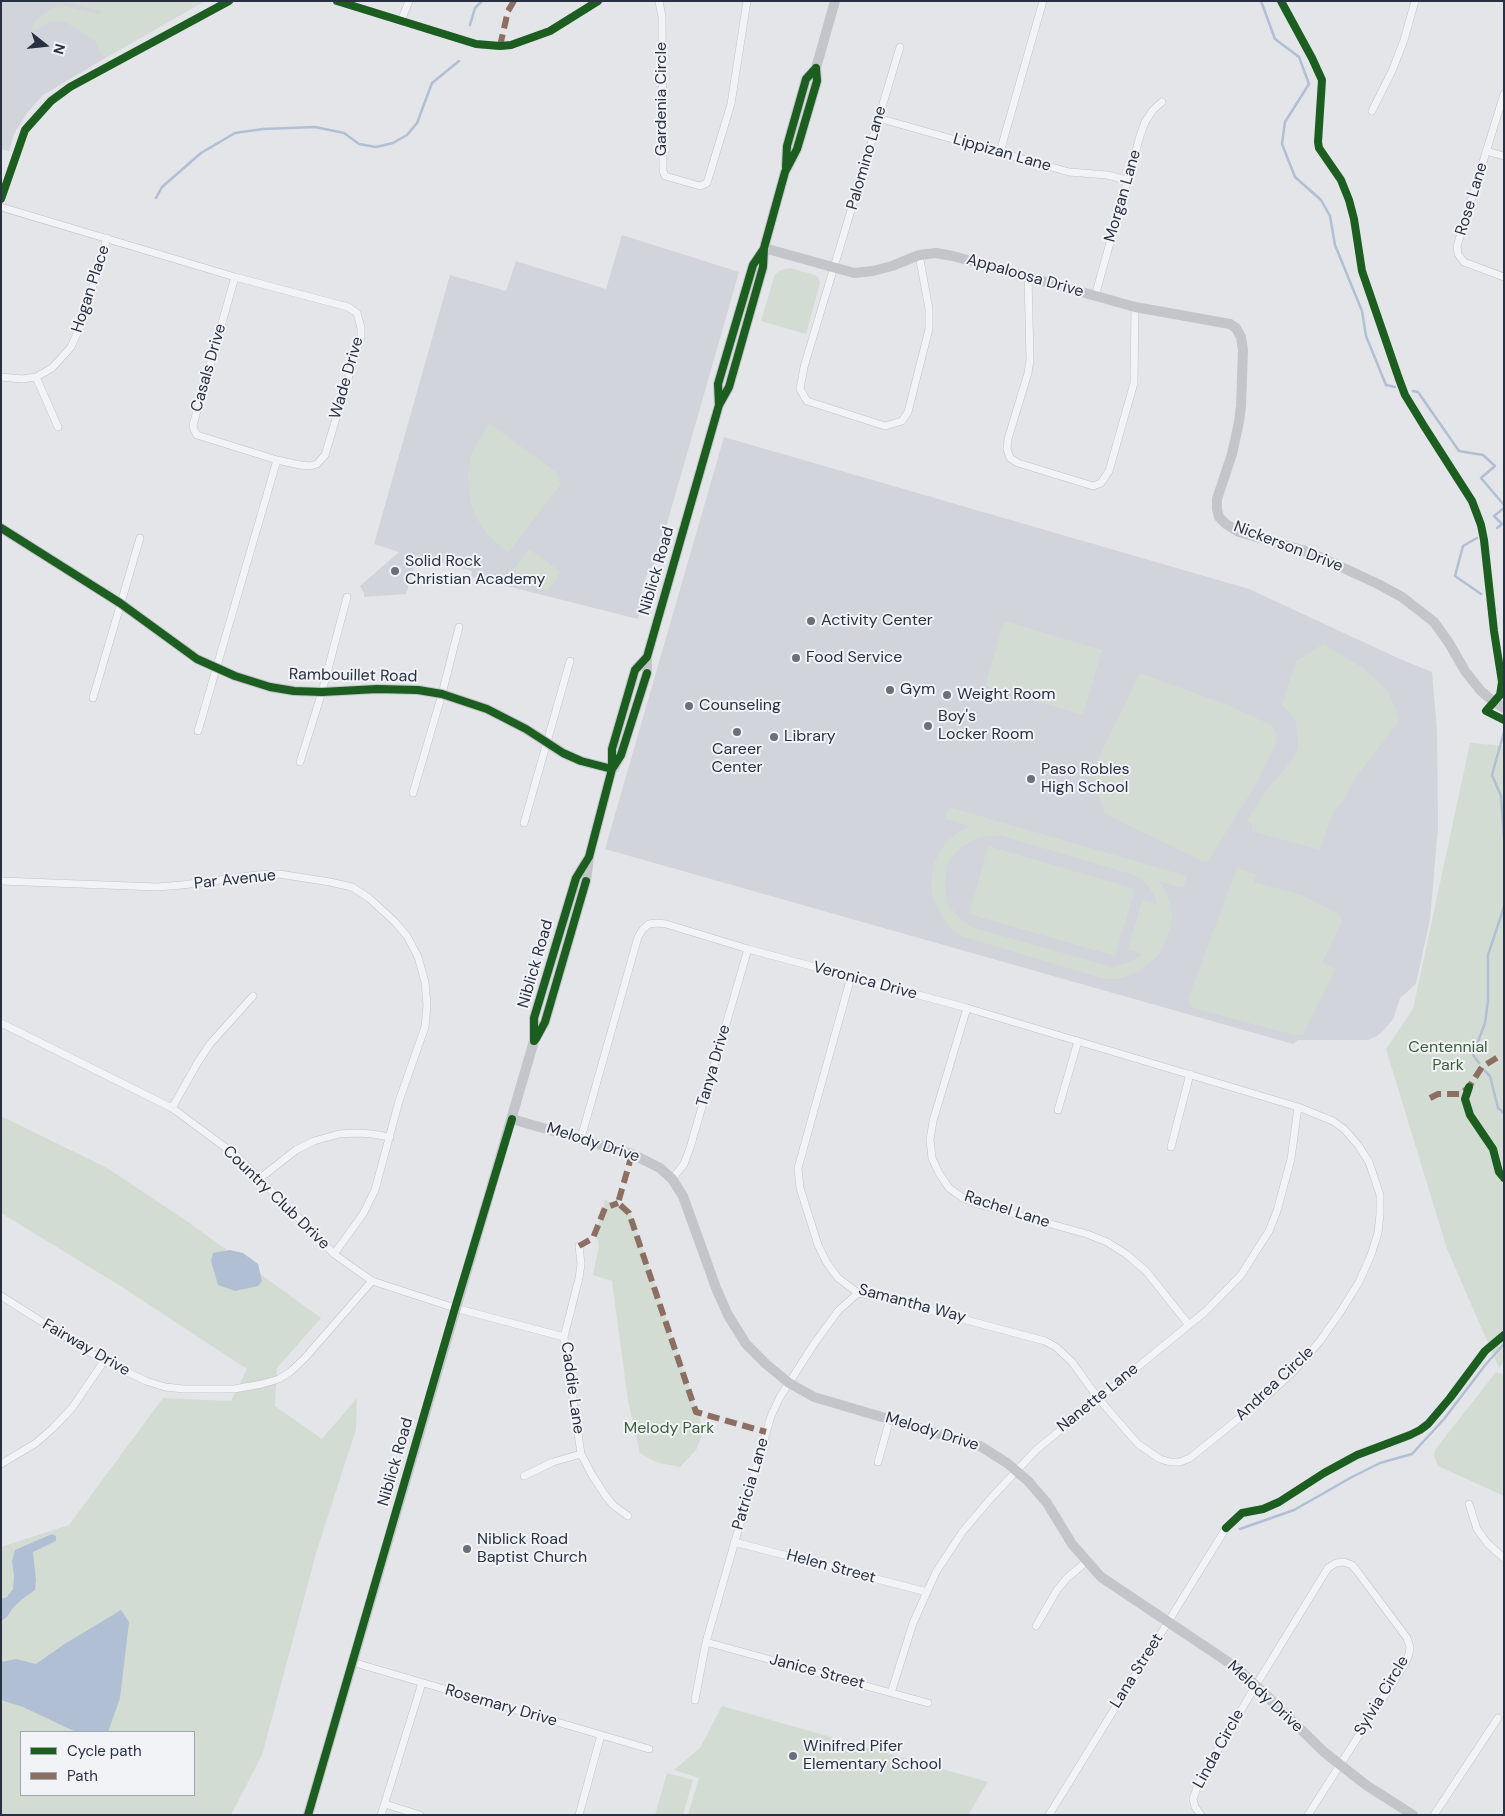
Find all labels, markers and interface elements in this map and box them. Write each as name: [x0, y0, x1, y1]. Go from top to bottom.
north arrow: [20, 20, 70, 70]
text: N: [49, 42, 69, 57]
street label: Gardenia Circle: [652, 42, 672, 156]
street label: Palomino Lane: [843, 104, 891, 212]
street label: Lippizan Lane: [951, 130, 1053, 176]
street label: Morgan Lane: [1101, 148, 1145, 244]
street label: Rose Lane: [1452, 160, 1492, 238]
street label: Hogan Place: [68, 243, 114, 335]
street label: Appaloosa Drive: [964, 250, 1086, 302]
street label: Casals Drive: [187, 322, 231, 414]
street label: Wade Drive: [326, 335, 368, 421]
street label: Nickerson Drive: [1231, 517, 1345, 577]
street label: Niblick Road: [635, 525, 679, 617]
place label: Solid Rock Christian Academy: [405, 552, 545, 590]
marker: Solid Rock Christian Academy: [389, 565, 401, 577]
place label: Activity Center: [821, 611, 933, 631]
marker: Activity Center: [805, 615, 817, 627]
place label: Food Service: [806, 648, 902, 668]
marker: Food Service: [790, 652, 802, 664]
street label: Rambouillet Road: [289, 665, 417, 687]
place label: Gym: [900, 680, 935, 700]
marker: Gym: [884, 684, 896, 696]
place label: Weight Room: [957, 685, 1056, 705]
marker: Weight Room: [941, 689, 953, 701]
place label: Counseling: [699, 696, 781, 716]
marker: Counseling: [683, 700, 695, 712]
place label: Boy's Locker Room: [938, 707, 1034, 745]
marker: Boy's Locker Room: [922, 720, 934, 732]
marker: Career Center: [731, 726, 743, 738]
place label: Library: [784, 727, 836, 747]
marker: Library: [768, 731, 780, 743]
place label: Career Center: [712, 740, 762, 778]
place label: Paso Robles High School: [1041, 760, 1130, 798]
marker: Paso Robles High School: [1025, 773, 1037, 785]
street label: Par Avenue: [193, 866, 277, 894]
street label: Niblick Road: [514, 918, 558, 1010]
street label: Veronica Drive: [811, 958, 919, 1004]
street label: Tanya Drive: [693, 1023, 735, 1109]
park label: Centennial Park: [1408, 1038, 1488, 1076]
street label: Melody Drive: [544, 1119, 642, 1167]
street label: Country Club Drive: [219, 1142, 333, 1254]
street label: Rachel Lane: [962, 1187, 1052, 1233]
street label: Samantha Way: [856, 1280, 968, 1328]
street label: Fairway Drive: [39, 1315, 133, 1381]
street label: Caddie Lane: [556, 1341, 588, 1435]
street label: Andrea Circle: [1232, 1343, 1318, 1425]
street label: Nanette Lane: [1054, 1359, 1142, 1437]
street label: Melody Drive: [883, 1409, 981, 1455]
street label: Niblick Road: [374, 1416, 418, 1508]
park label: Melody Park: [624, 1419, 714, 1439]
street label: Patricia Lane: [729, 1436, 773, 1532]
place label: Niblick Road Baptist Church: [477, 1530, 587, 1568]
marker: Niblick Road Baptist Church: [461, 1543, 473, 1555]
street label: Helen Street: [784, 1546, 878, 1588]
street label: Lana Street: [1106, 1630, 1168, 1712]
street label: Janice Street: [767, 1650, 867, 1694]
street label: Sylvia Circle: [1351, 1653, 1413, 1739]
street label: Melody Drive: [1223, 1657, 1307, 1737]
street label: Rosemary Drive: [443, 1681, 559, 1731]
street label: Linda Circle: [1189, 1706, 1249, 1792]
legend: [20, 1731, 195, 1796]
place label: Winifred Pifer Elementary School: [803, 1737, 941, 1775]
text: Cycle path: [67, 1741, 142, 1761]
marker: Winifred Pifer Elementary School: [787, 1750, 799, 1762]
text: Path: [67, 1766, 98, 1786]

